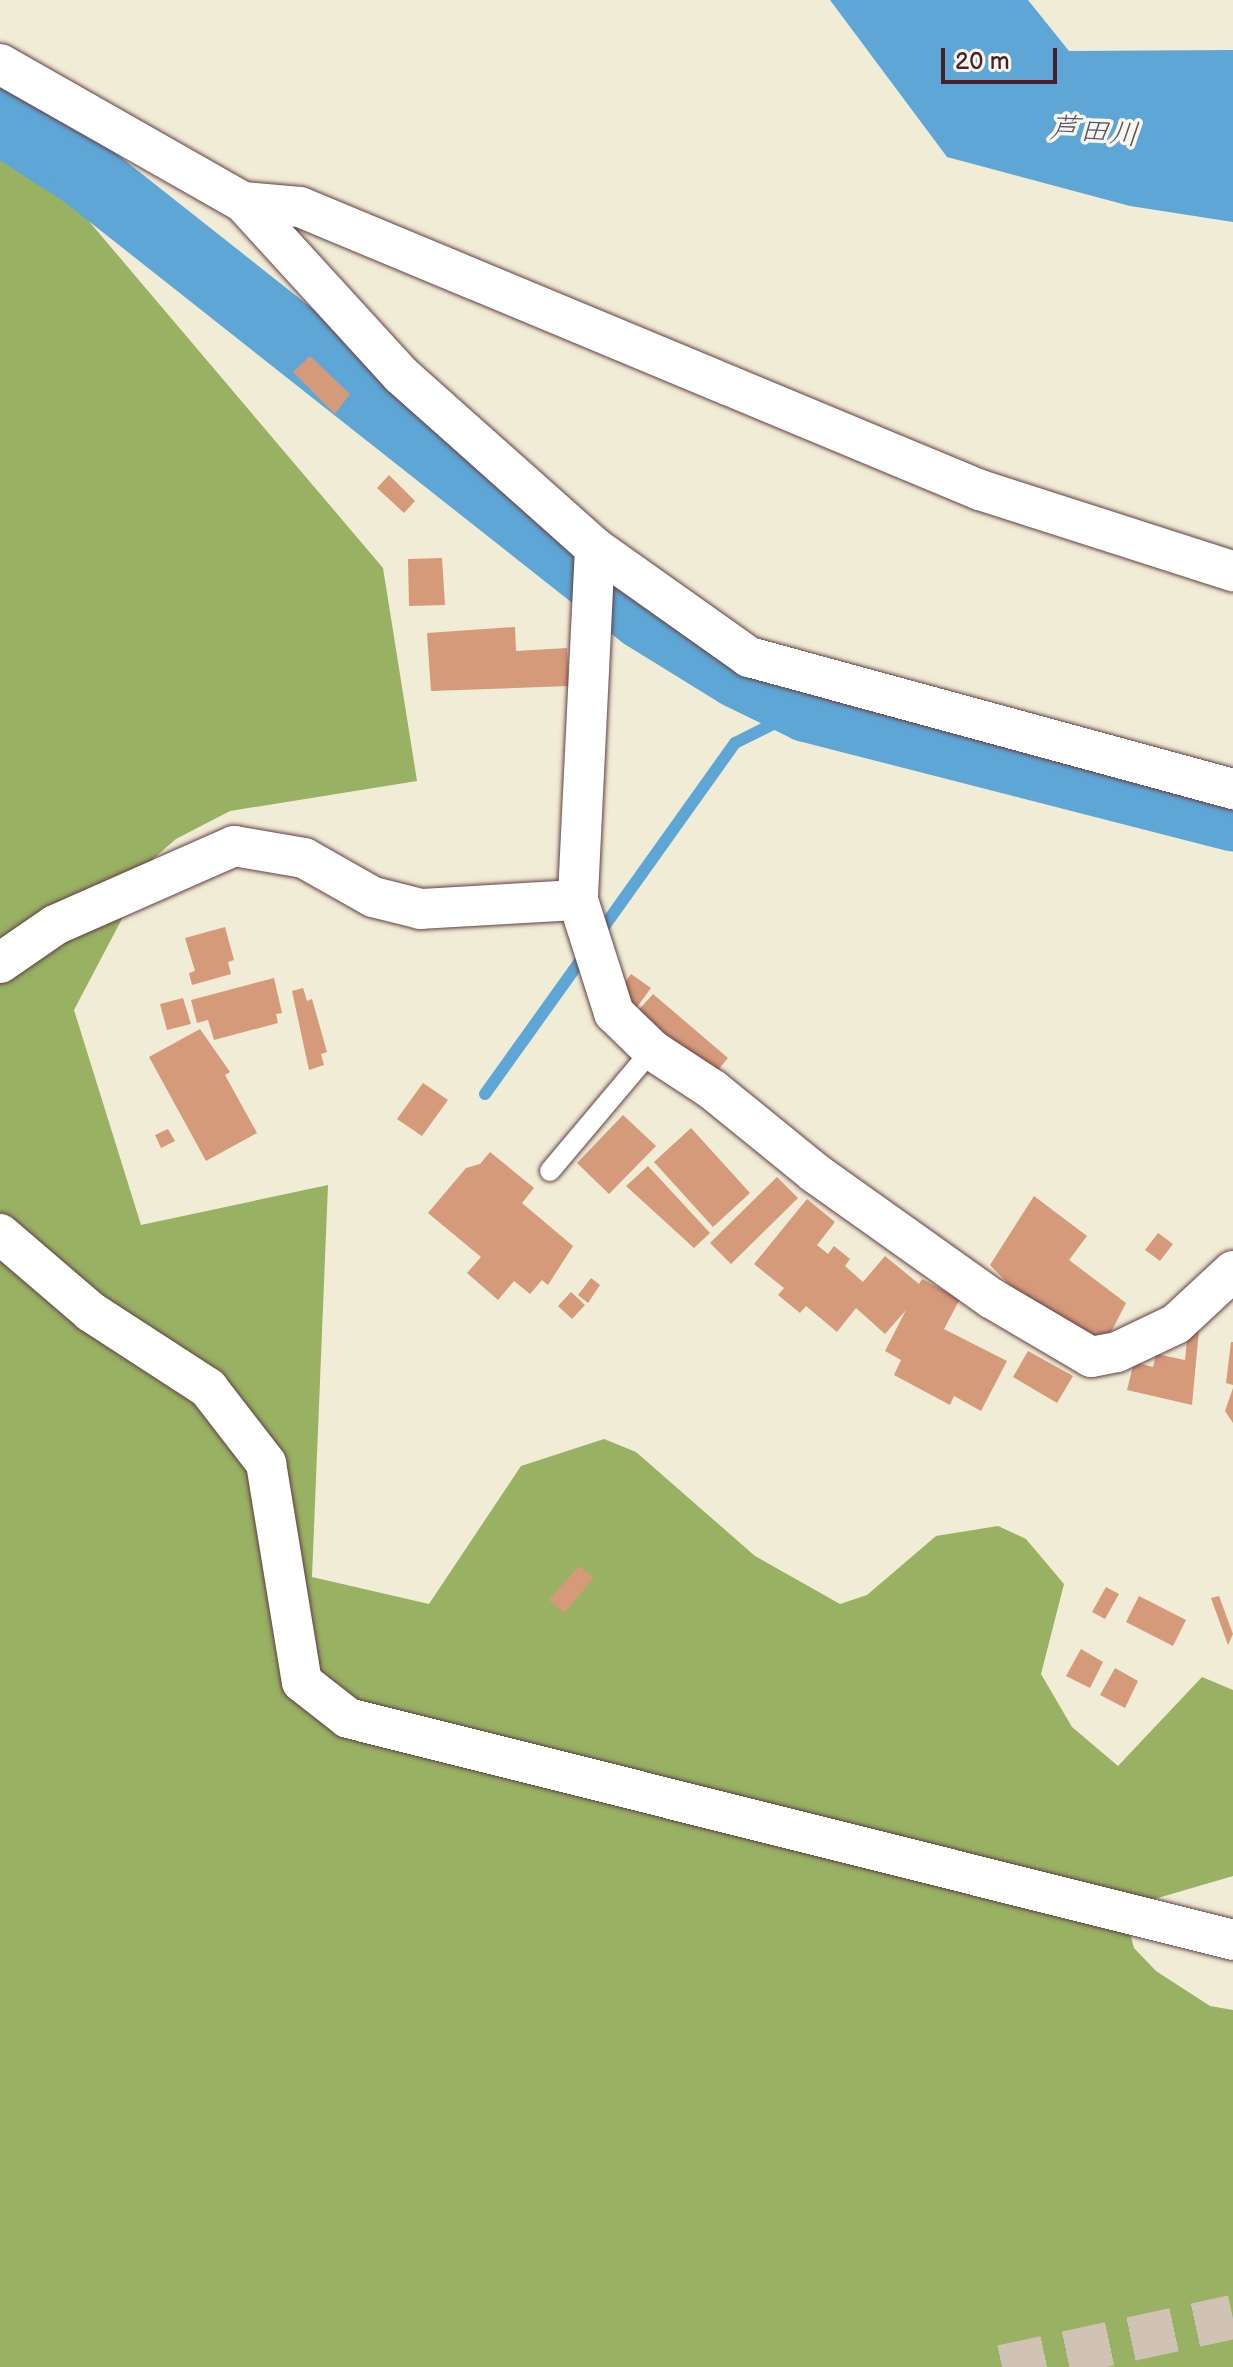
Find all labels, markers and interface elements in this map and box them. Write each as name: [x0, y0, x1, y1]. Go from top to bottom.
scale bar: [945, 32, 1061, 82]
text: 20 m: [955, 47, 1010, 76]
water label: 芦田川: [1048, 110, 1140, 154]

